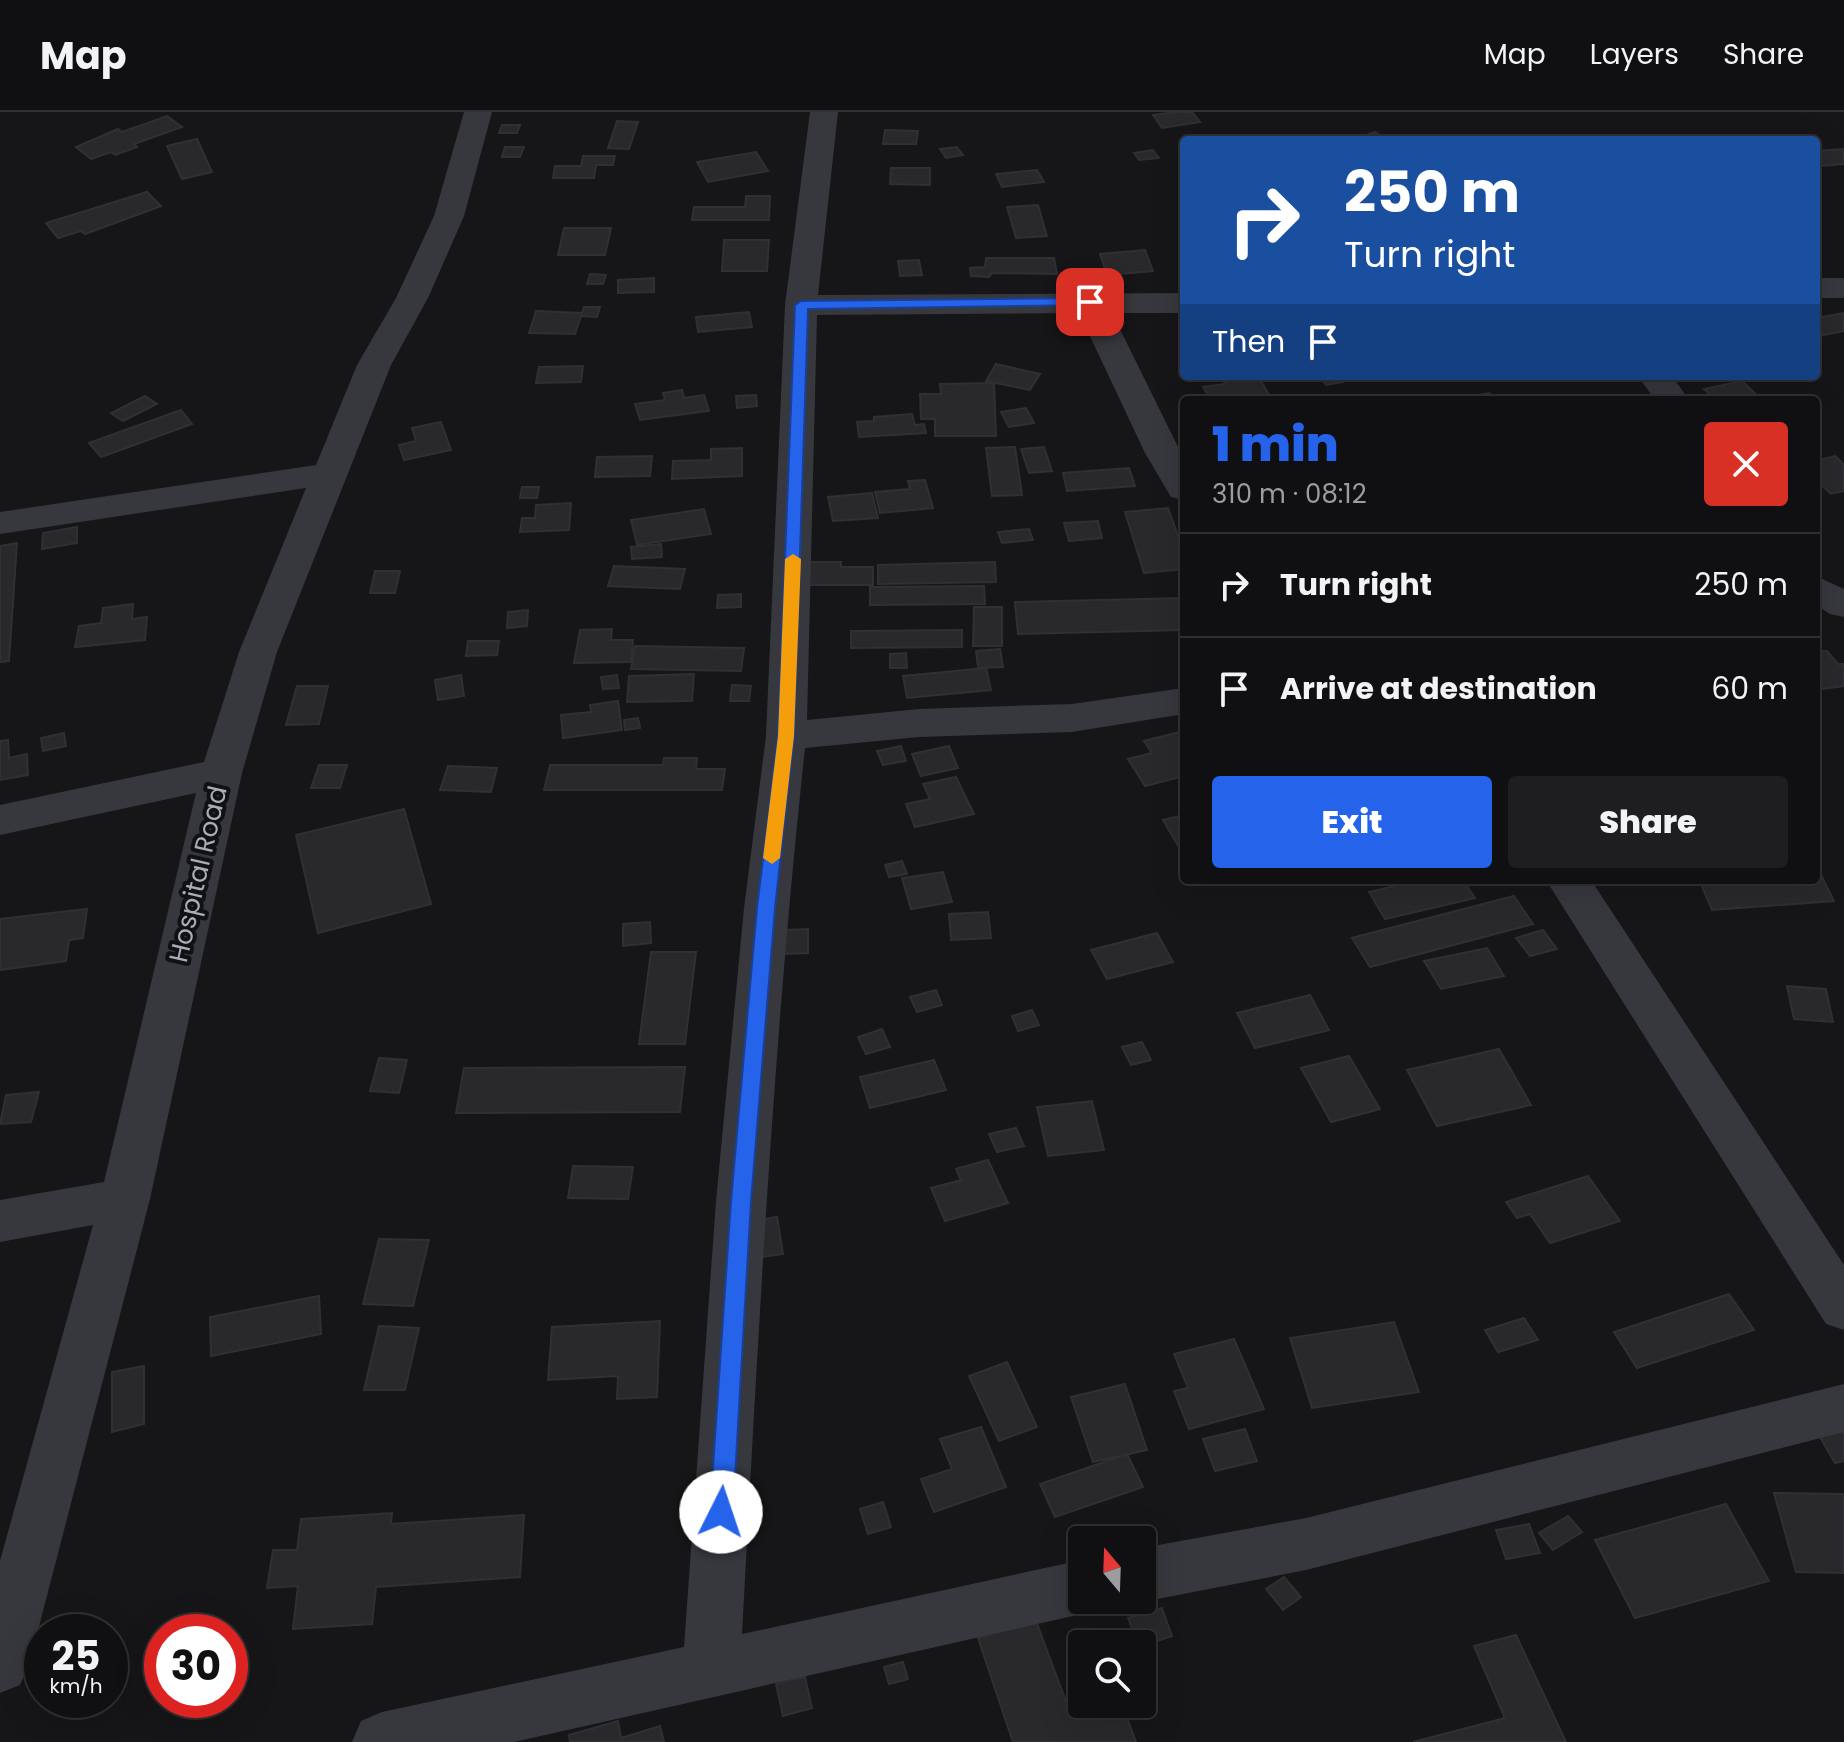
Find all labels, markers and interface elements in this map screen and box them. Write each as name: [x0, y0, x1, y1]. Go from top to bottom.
text: Map: [40, 29, 127, 82]
text: Map: [1484, 35, 1546, 74]
text: Layers: [1590, 35, 1679, 74]
text: Share: [1723, 35, 1804, 74]
text: 250 m: [1344, 153, 1520, 232]
icon: right: [1212, 168, 1316, 272]
text: Turn right: [1344, 229, 1515, 280]
pin: [1056, 268, 1124, 336]
icon: arrive: [1068, 280, 1112, 324]
text: Then: [1212, 320, 1285, 363]
icon: arrive: [1301, 320, 1345, 364]
text: 1 min: [1212, 411, 1339, 478]
button: close: [1704, 422, 1788, 506]
text: 310 m · 08:12: [1212, 476, 1367, 512]
icon: right: [1212, 563, 1256, 607]
text: Turn right: [1280, 563, 1432, 606]
text: 250 m: [1694, 563, 1788, 606]
icon: arrive: [1212, 667, 1256, 711]
text: Arrive at destination: [1280, 667, 1597, 710]
text: 60 m: [1711, 667, 1788, 710]
button: Exit: [1212, 776, 1492, 868]
button: Share: [1508, 776, 1788, 868]
street label: Hospital Road: [160, 782, 236, 966]
position arrow: [679, 1470, 763, 1554]
north arrow: [1068, 1526, 1156, 1614]
map controls: [1068, 1526, 1156, 1718]
speed limit sign: 30: [144, 1614, 248, 1718]
text: 25: [52, 1628, 100, 1684]
button: search: [1068, 1630, 1156, 1718]
text: km/h: [49, 1672, 103, 1700]

